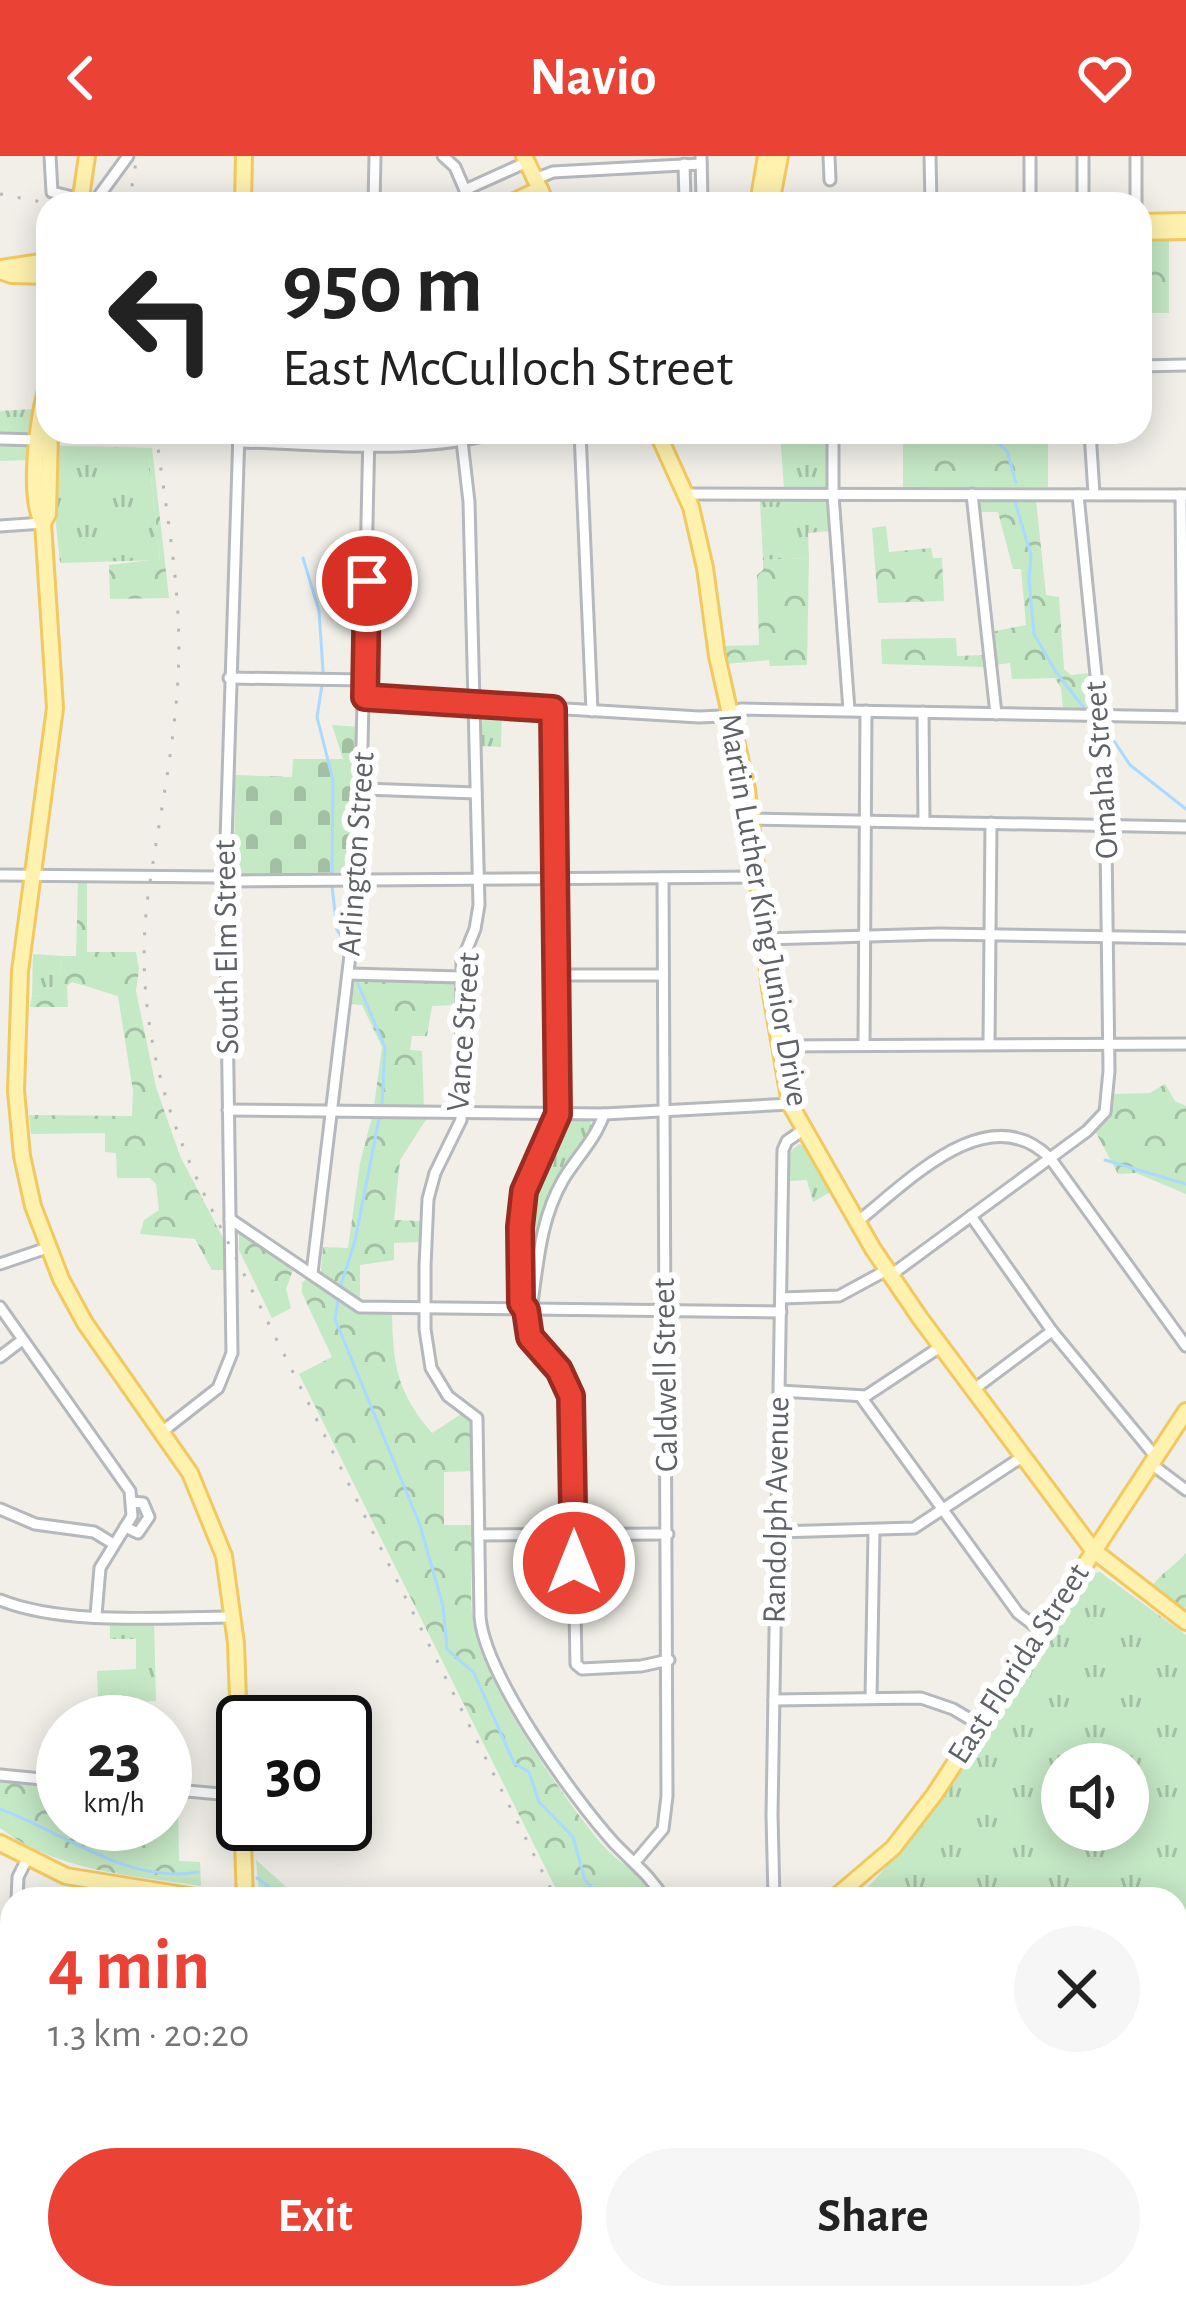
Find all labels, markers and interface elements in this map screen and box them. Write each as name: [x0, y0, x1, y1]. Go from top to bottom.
icon: back: [48, 45, 114, 111]
icon: heart: [1072, 45, 1138, 111]
text: Navio: [529, 51, 657, 105]
icon: left: [84, 240, 240, 396]
text: 950 m: [282, 244, 483, 328]
text: East McCulloch Street: [282, 342, 733, 396]
pin: [316, 530, 418, 632]
icon: arrive: [334, 548, 400, 614]
street label: Omaha Street: [1079, 680, 1125, 860]
street label: Martin Luther King Junior Drive: [712, 711, 814, 1109]
street label: Arlington Street: [333, 750, 381, 957]
street label: South Elm Street: [209, 839, 245, 1055]
street label: Vance Street: [442, 951, 486, 1113]
street label: Caldwell Street: [648, 1277, 684, 1472]
street label: Randolph Avenue: [759, 1396, 795, 1624]
position arrow: [511, 1500, 637, 1626]
street label: East Florida Street: [942, 1558, 1096, 1770]
speed limit sign: 30: [216, 1695, 372, 1851]
text: 23: [87, 1728, 141, 1788]
map controls: [1041, 1743, 1149, 1851]
button: sound: [1041, 1743, 1149, 1851]
text: km/h: [83, 1788, 145, 1818]
button: close: [1014, 1926, 1140, 2052]
text: 4 min: [48, 1930, 210, 2002]
text: 1.3 km · 20:20: [48, 2015, 249, 2054]
button: Exit: [48, 2148, 582, 2286]
button: Share: [606, 2148, 1140, 2286]

